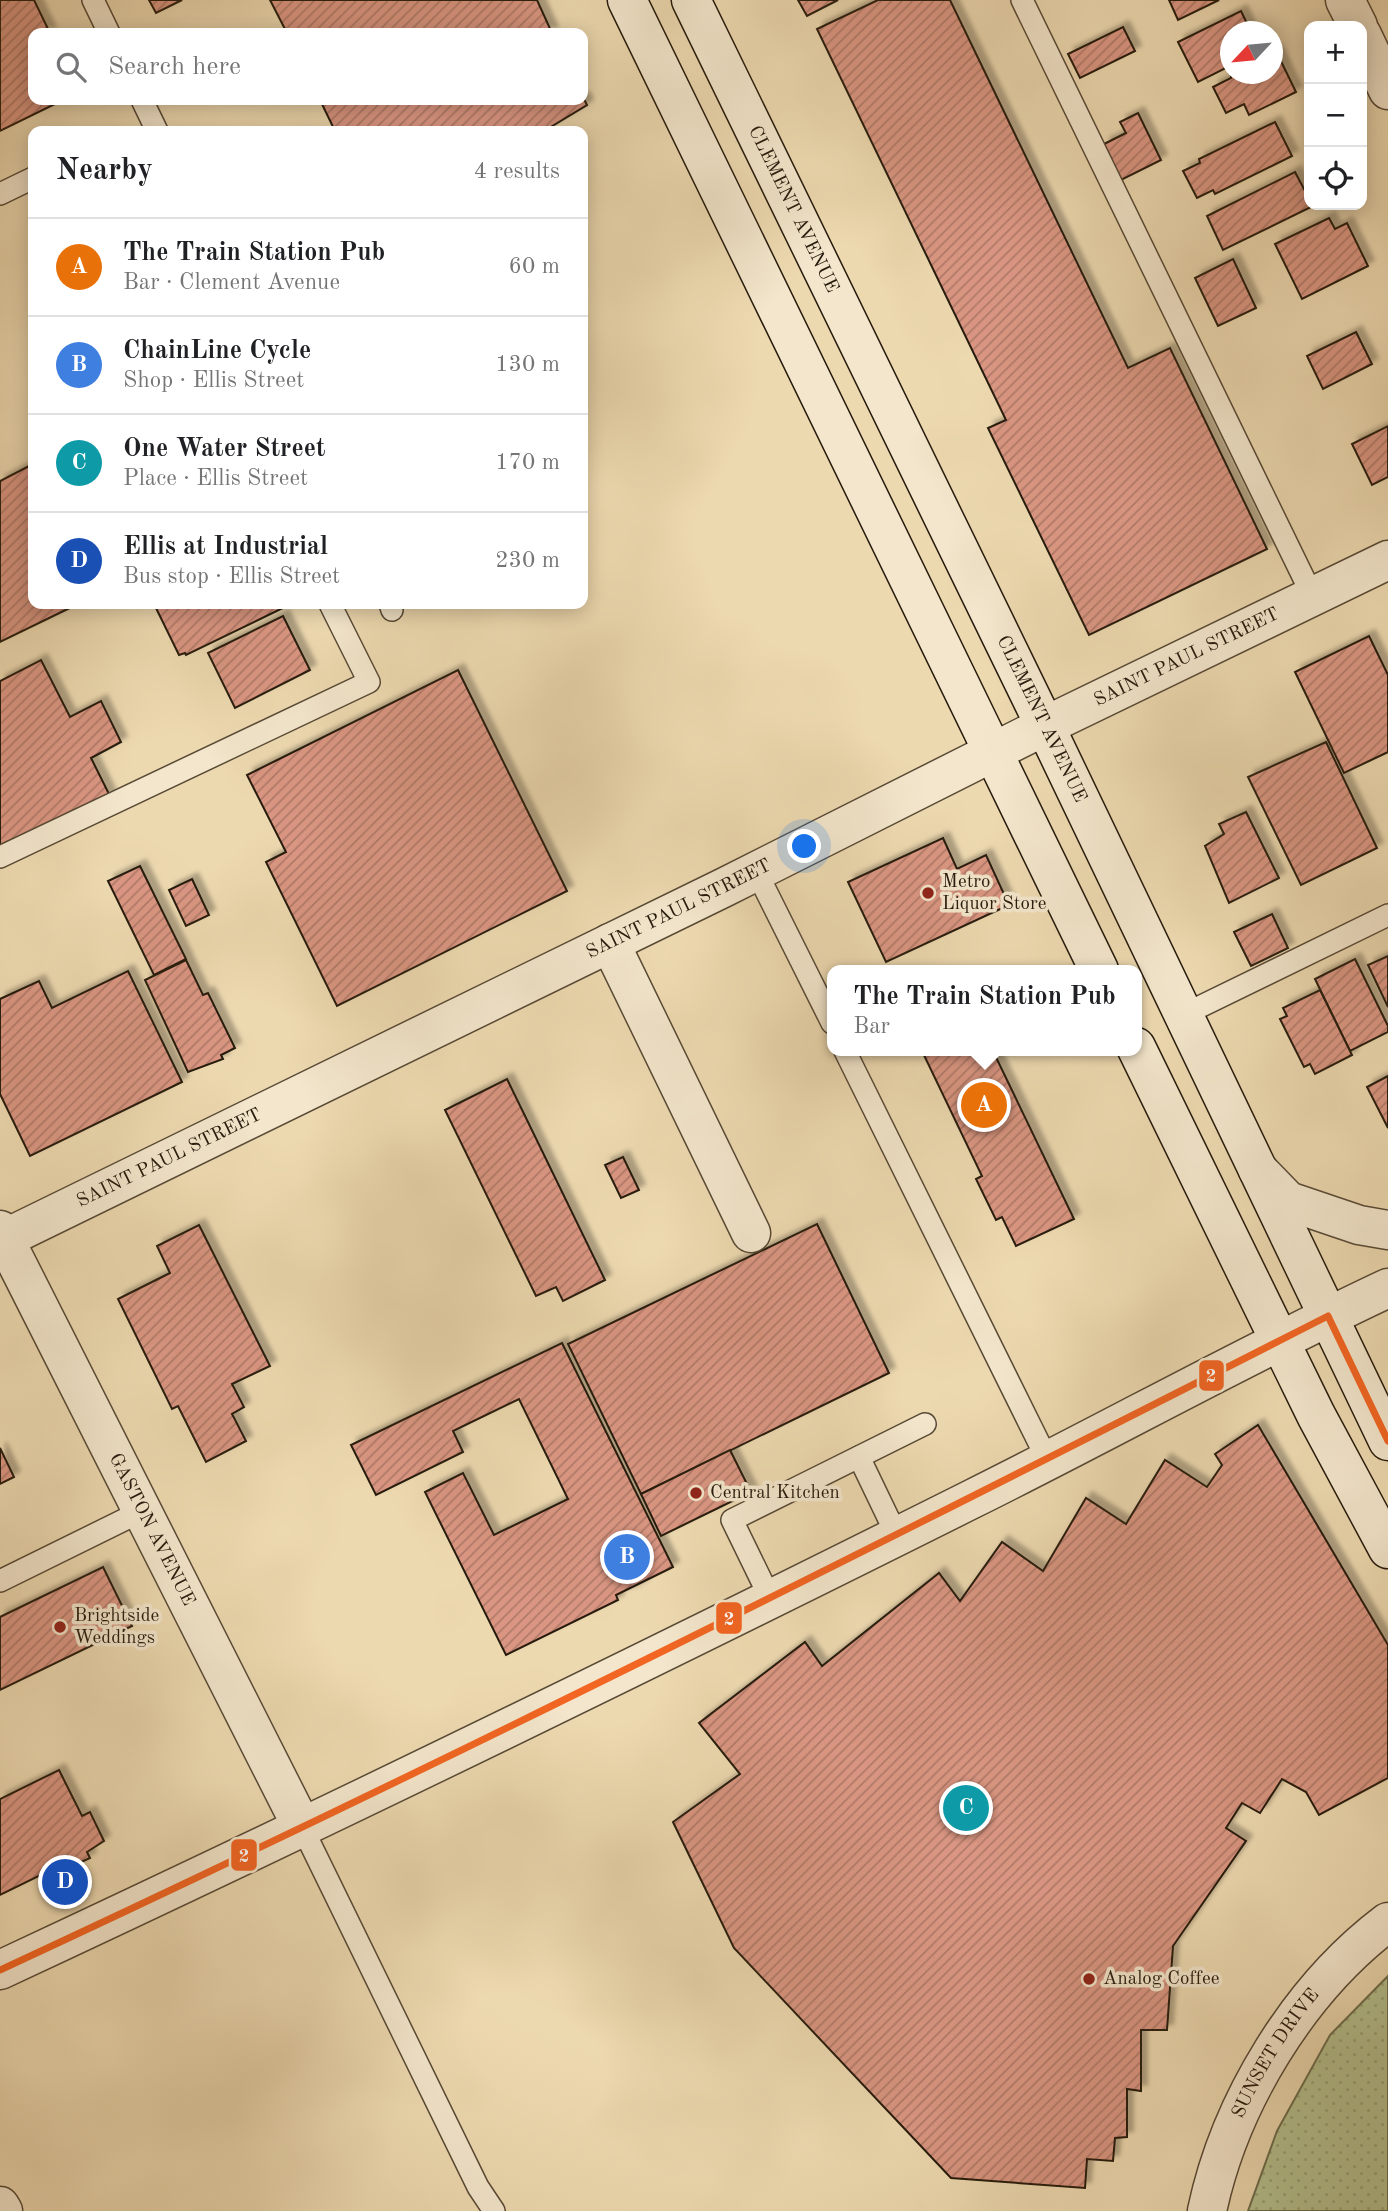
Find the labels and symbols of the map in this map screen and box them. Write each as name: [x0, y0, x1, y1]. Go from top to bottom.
north arrow: [1220, 21, 1283, 84]
street label: CLEMENT AVENUE: [744, 123, 842, 296]
street label: SAINT PAUL STREET: [1091, 605, 1282, 710]
street label: CLEMENT AVENUE: [993, 633, 1090, 806]
your location: [787, 829, 821, 863]
street label: SAINT PAUL STREET: [583, 856, 774, 963]
place label: Metro Liquor Store: [942, 873, 1046, 914]
marker: Metro Liquor Store: [920, 885, 936, 901]
pin: A: [961, 1079, 1007, 1131]
street label: SAINT PAUL STREET: [74, 1105, 265, 1211]
line badge: 2: [1198, 1359, 1225, 1392]
text: 2: [1205, 1368, 1217, 1387]
street label: GASTON AVENUE: [105, 1451, 198, 1609]
place label: Central Kitchen: [710, 1484, 840, 1503]
marker: Central Kitchen: [688, 1485, 704, 1501]
pin: B: [604, 1531, 650, 1583]
line badge: 2: [715, 1601, 743, 1635]
place label: Brightside Weddings: [74, 1607, 159, 1648]
text: 2: [723, 1611, 735, 1630]
marker: Brightside Weddings: [52, 1619, 68, 1635]
pin: C: [943, 1782, 989, 1834]
line badge: 2: [230, 1838, 258, 1872]
text: 2: [238, 1848, 250, 1867]
pin: D: [42, 1856, 88, 1908]
place label: Analog Coffee: [1103, 1970, 1219, 1989]
marker: Analog Coffee: [1081, 1971, 1097, 1987]
street label: SUNSET DRIVE: [1229, 1985, 1323, 2121]

